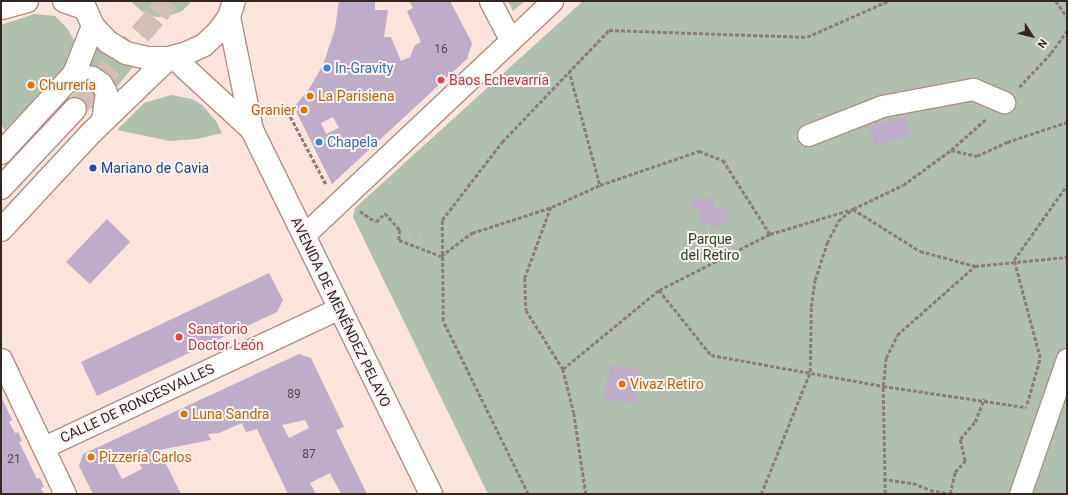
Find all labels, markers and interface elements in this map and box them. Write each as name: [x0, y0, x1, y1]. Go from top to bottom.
north arrow: [1012, 16, 1052, 56]
text: N: [1035, 36, 1050, 50]
house number: 16: [434, 43, 448, 57]
place label: In-Gravity: [335, 60, 393, 76]
marker: In-Gravity: [322, 63, 332, 73]
place label: Baos Echevarría: [449, 72, 549, 88]
marker: Baos Echevarría: [436, 75, 446, 85]
place label: Churrería: [39, 77, 96, 93]
marker: Churrería: [26, 80, 36, 90]
place label: La Parisiena: [318, 88, 395, 104]
marker: La Parisiena: [305, 91, 315, 101]
place label: Granier: [251, 102, 296, 118]
marker: Granier: [299, 105, 309, 115]
place label: Chapela: [327, 134, 378, 150]
marker: Chapela: [314, 137, 324, 147]
place label: Mariano de Cavia: [101, 160, 209, 176]
marker: Mariano de Cavia: [88, 163, 98, 173]
street label: AVENIDA DE MENÉNDEZ PELAYO: [288, 214, 394, 410]
park label: Parque del Retiro: [681, 231, 739, 264]
place label: Sanatorio Doctor León: [188, 321, 264, 354]
marker: Sanatorio Doctor León: [173, 331, 185, 343]
street label: CALLE DE RONCESVALLES: [57, 360, 217, 446]
place label: Vivaz Retiro: [630, 376, 704, 392]
marker: Vivaz Retiro: [617, 379, 627, 389]
house number: 89: [287, 388, 301, 402]
place label: Luna Sandra: [192, 406, 269, 422]
marker: Luna Sandra: [179, 409, 189, 419]
house number: 87: [302, 448, 316, 462]
place label: Pizzería Carlos: [99, 449, 192, 465]
marker: Pizzería Carlos: [86, 452, 96, 462]
house number: 21: [7, 453, 21, 467]

